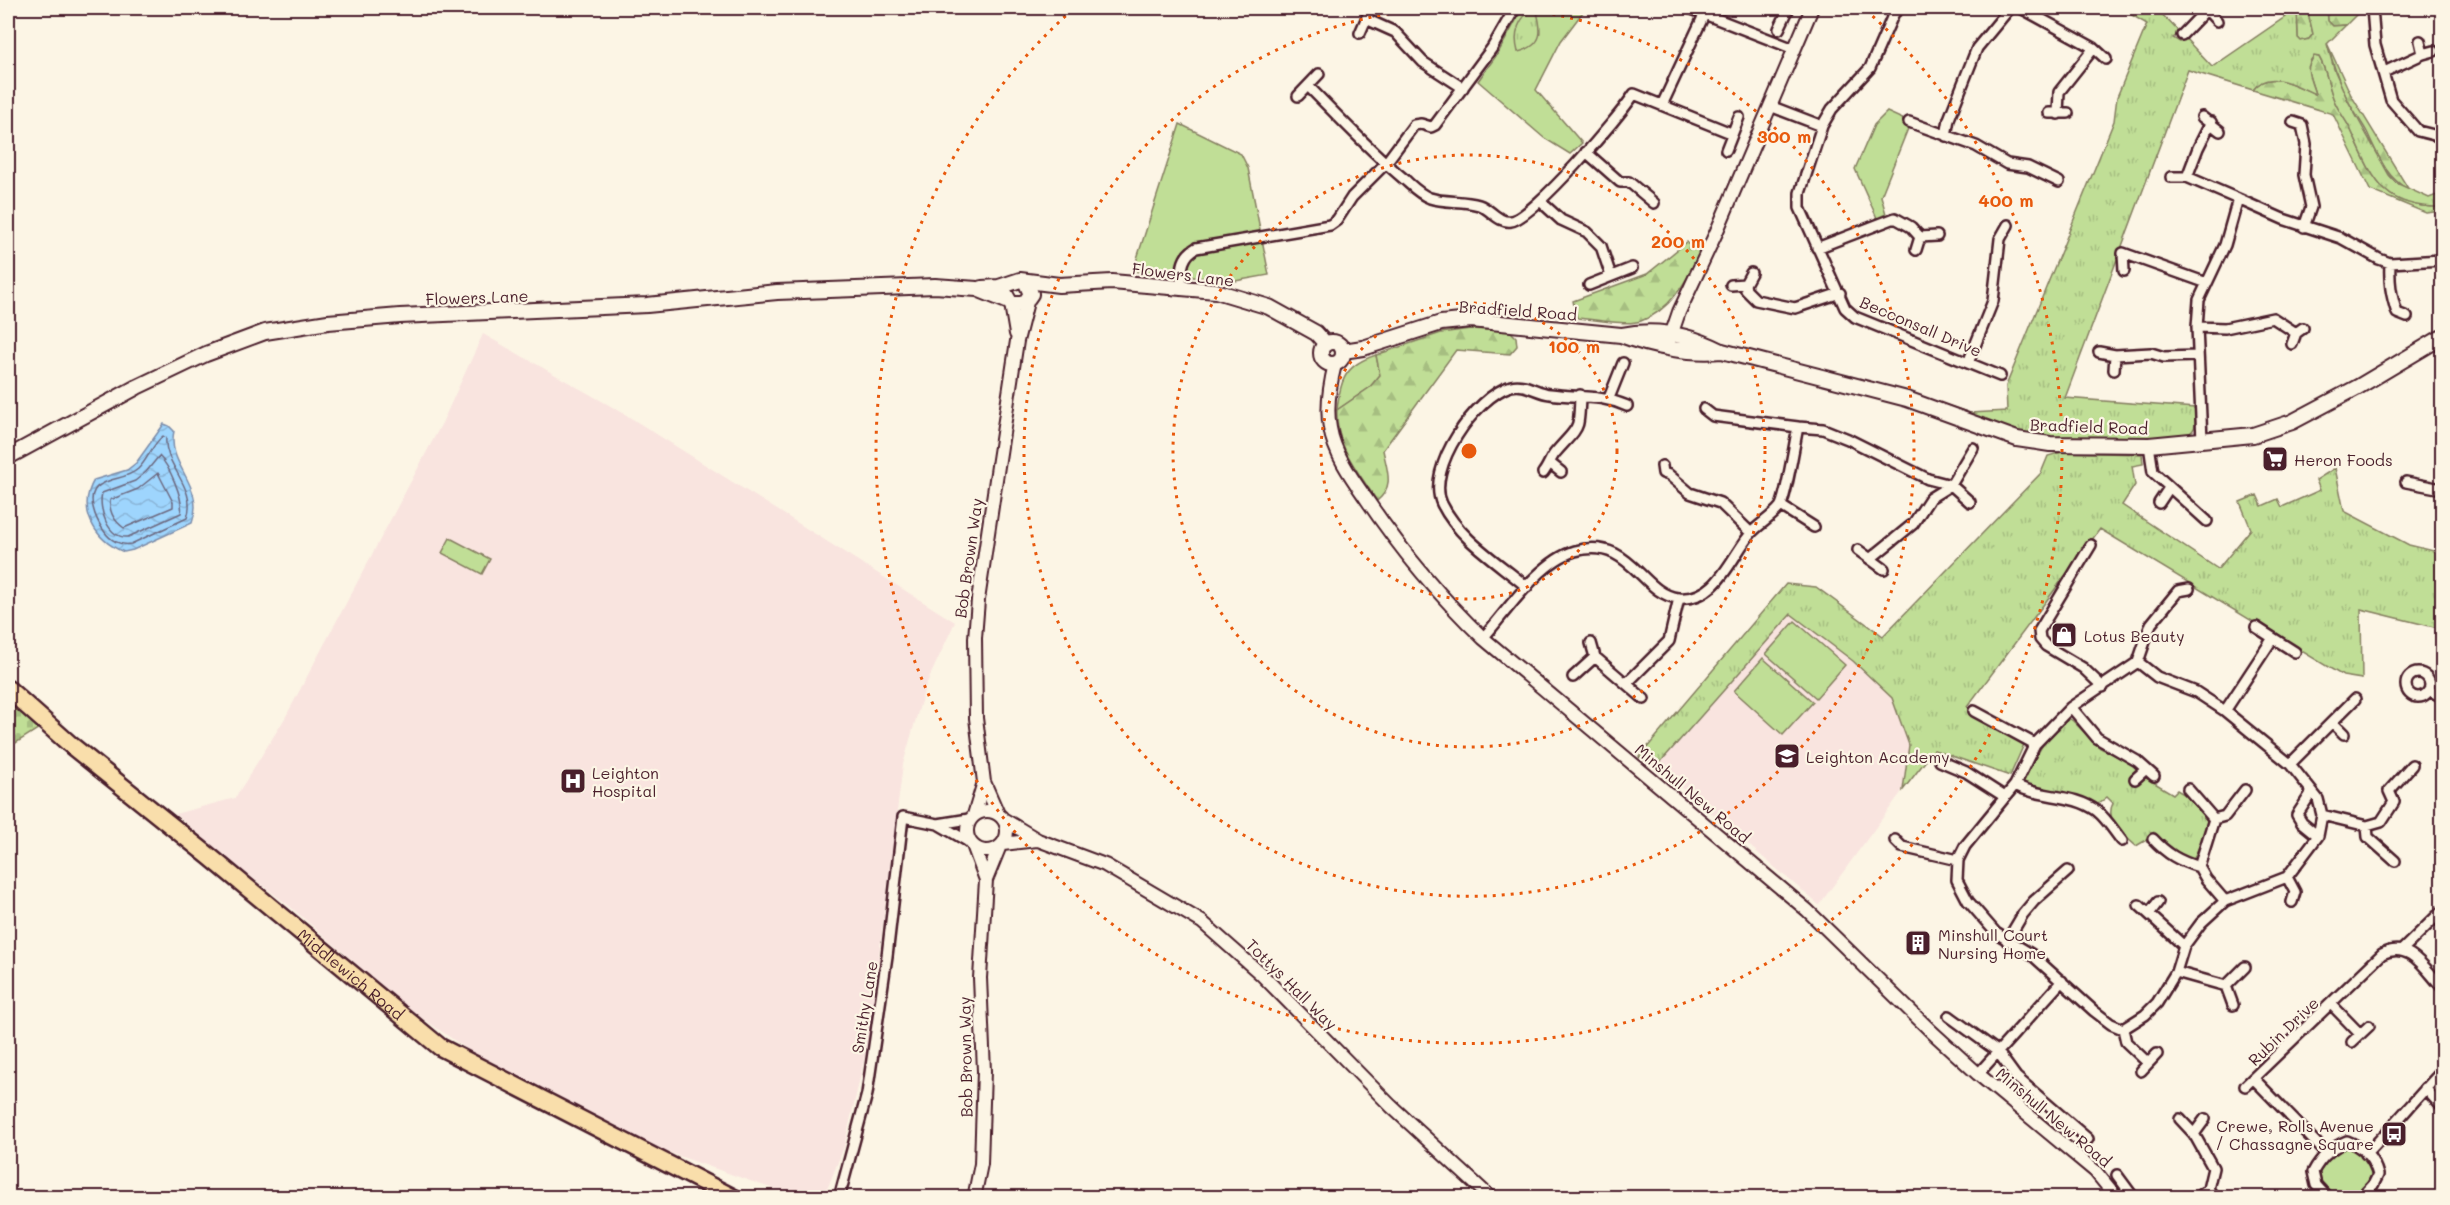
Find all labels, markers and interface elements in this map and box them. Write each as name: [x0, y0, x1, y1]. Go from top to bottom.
text: 300 m: [1757, 124, 1811, 148]
text: 400 m: [1978, 188, 2034, 212]
text: 200 m: [1651, 229, 1705, 253]
street label: Flowers Lane: [1131, 257, 1235, 291]
street label: Flowers Lane: [425, 285, 529, 309]
street label: Becconsall Drive: [1857, 291, 1985, 361]
street label: Bradfield Road: [1458, 295, 1578, 325]
text: 100 m: [1548, 334, 1600, 358]
street label: Bradfield Road: [2030, 413, 2148, 439]
centre of rings: [1459, 441, 1479, 461]
supermarket icon: Heron Foods: [2260, 444, 2290, 474]
place label: Heron Foods: [2294, 449, 2393, 470]
street label: Bob Brown Way: [949, 497, 987, 619]
shop icon: Lotus Beauty: [2049, 620, 2079, 650]
place label: Lotus Beauty: [2084, 625, 2185, 646]
street label: Minshull New Road: [1631, 739, 1755, 847]
school or university icon: Leighton Academy: [1772, 741, 1802, 771]
place label: Leighton Academy: [1806, 746, 1950, 767]
place label: Leighton Hospital: [592, 762, 659, 801]
hospital icon: Leighton Hospital: [558, 766, 588, 796]
street label: Middlewich Road: [293, 923, 409, 1024]
place label: Minshull Court Nursing Home: [1938, 924, 2048, 963]
building icon: Minshull Court Nursing Home: [1903, 928, 1933, 958]
street label: Tottys Hall Way: [1242, 934, 1342, 1034]
street label: Smithy Lane: [846, 959, 882, 1055]
street label: Rubin Drive: [2243, 992, 2323, 1070]
street label: Bob Brown Way: [953, 996, 977, 1118]
street label: Minshull New Road: [1992, 1063, 2116, 1171]
place label: Crewe, Rolls Avenue / Chassagne Square: [2215, 1115, 2374, 1154]
bus stop icon: Crewe, Rolls Avenue / Chassagne Square: [2379, 1119, 2409, 1149]

